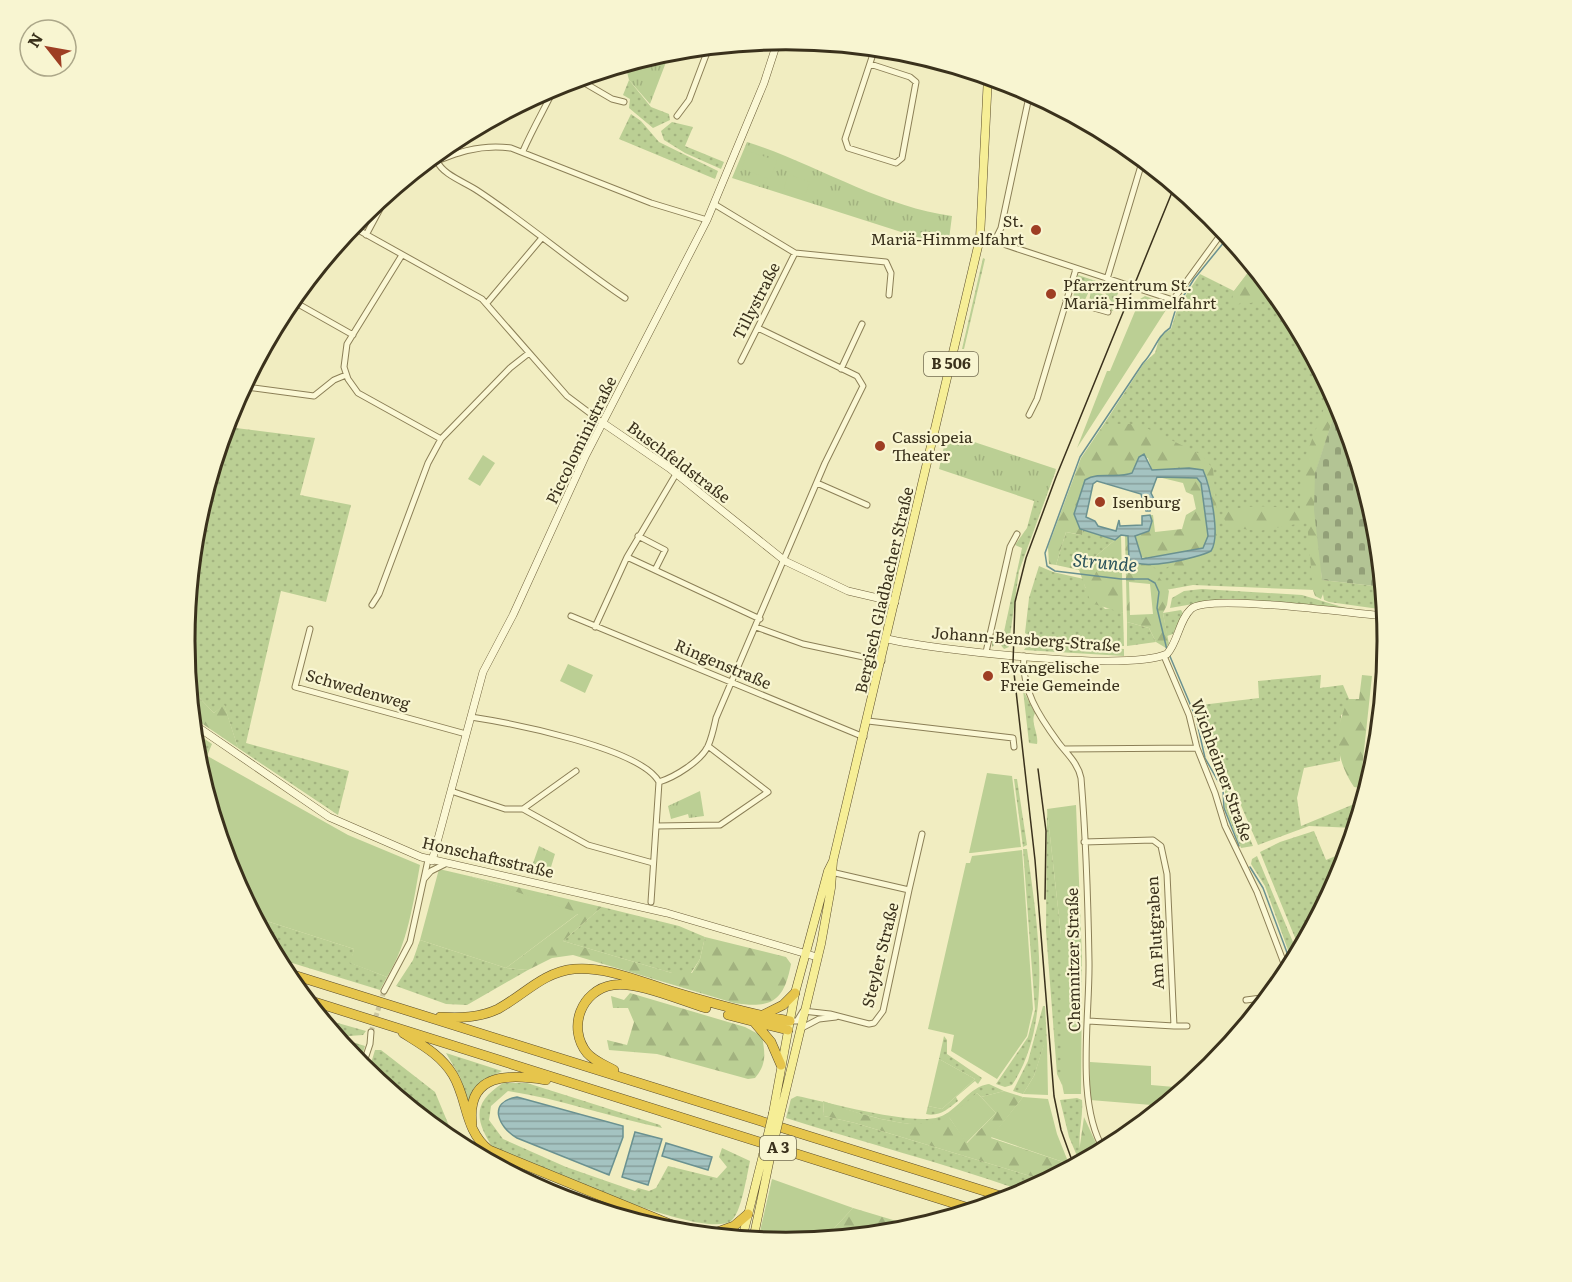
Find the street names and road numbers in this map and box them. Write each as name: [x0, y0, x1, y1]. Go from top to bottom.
street label: Tillystraße: [725, 257, 785, 344]
road number: B 506: [924, 352, 978, 376]
street label: Piccoloministraße: [539, 372, 621, 508]
street label: Buschfeldstraße: [623, 414, 736, 508]
street label: Bergisch Gladbacher Straße: [848, 484, 919, 696]
street label: Johann-Bensberg-Straße: [931, 619, 1121, 657]
street label: Ringenstraße: [671, 632, 776, 694]
street label: Schwedenweg: [303, 662, 413, 714]
street label: Wichheimer Straße: [1186, 695, 1260, 844]
street label: Honschaftsstraße: [420, 829, 557, 883]
street label: Am Flutgraben: [1139, 875, 1169, 991]
street label: Chemnitzer Straße: [1059, 888, 1085, 1032]
street label: Steyler Straße: [854, 900, 904, 1010]
road number: A 3: [760, 1136, 796, 1160]

